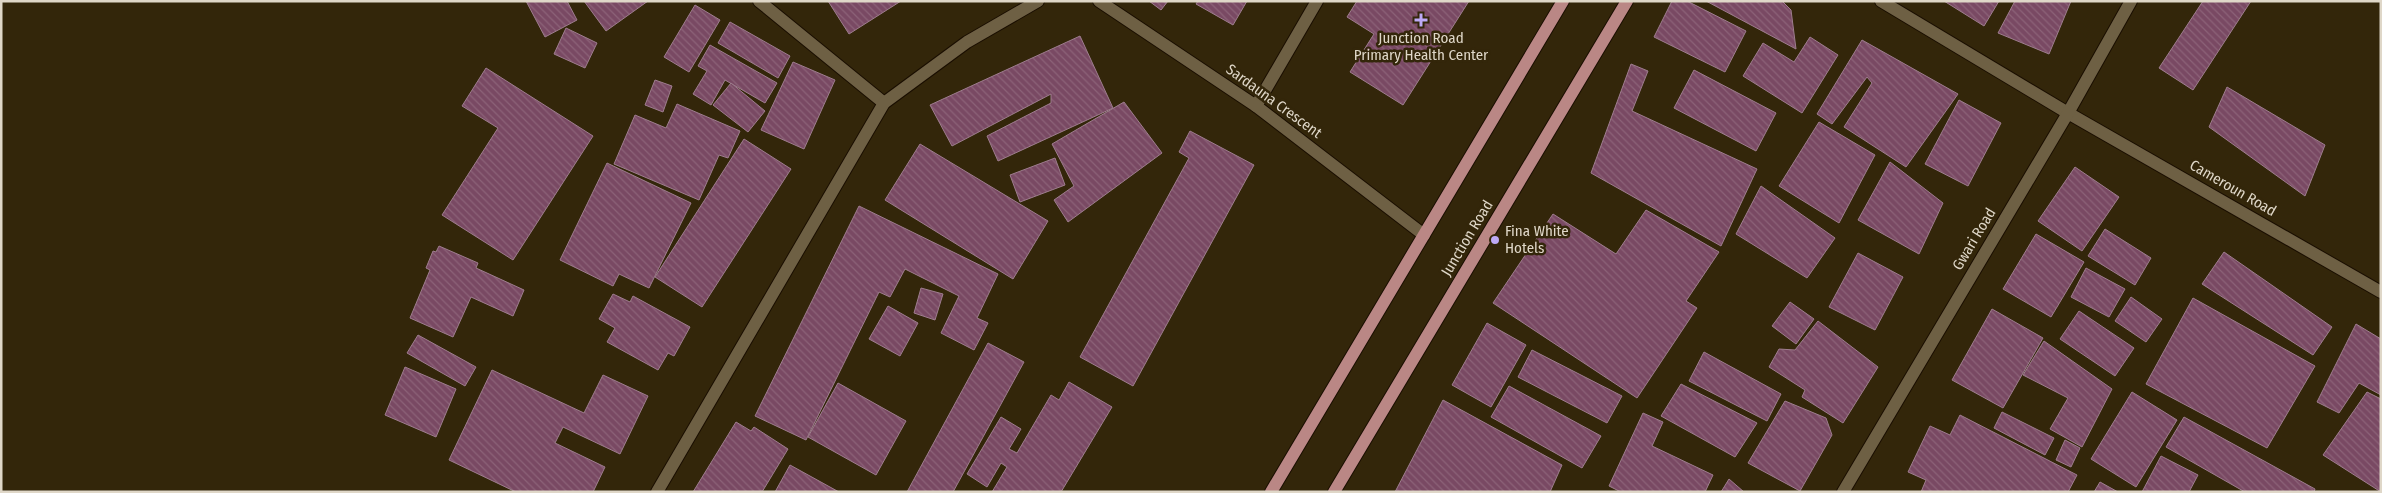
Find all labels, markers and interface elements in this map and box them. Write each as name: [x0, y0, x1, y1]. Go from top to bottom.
marker: Junction Road Primary Health Center: [1414, 13, 1428, 27]
place label: Junction Road Primary Health Center: [1354, 29, 1489, 64]
street label: Sardauna Crescent: [1223, 60, 1325, 142]
street label: Cameroun Road: [2187, 156, 2279, 220]
street label: Junction Road: [1437, 197, 1497, 279]
street label: Gwari Road: [1948, 205, 2000, 273]
place label: Fina White Hotels: [1505, 222, 1569, 257]
marker: Fina White Hotels: [1489, 234, 1501, 246]

